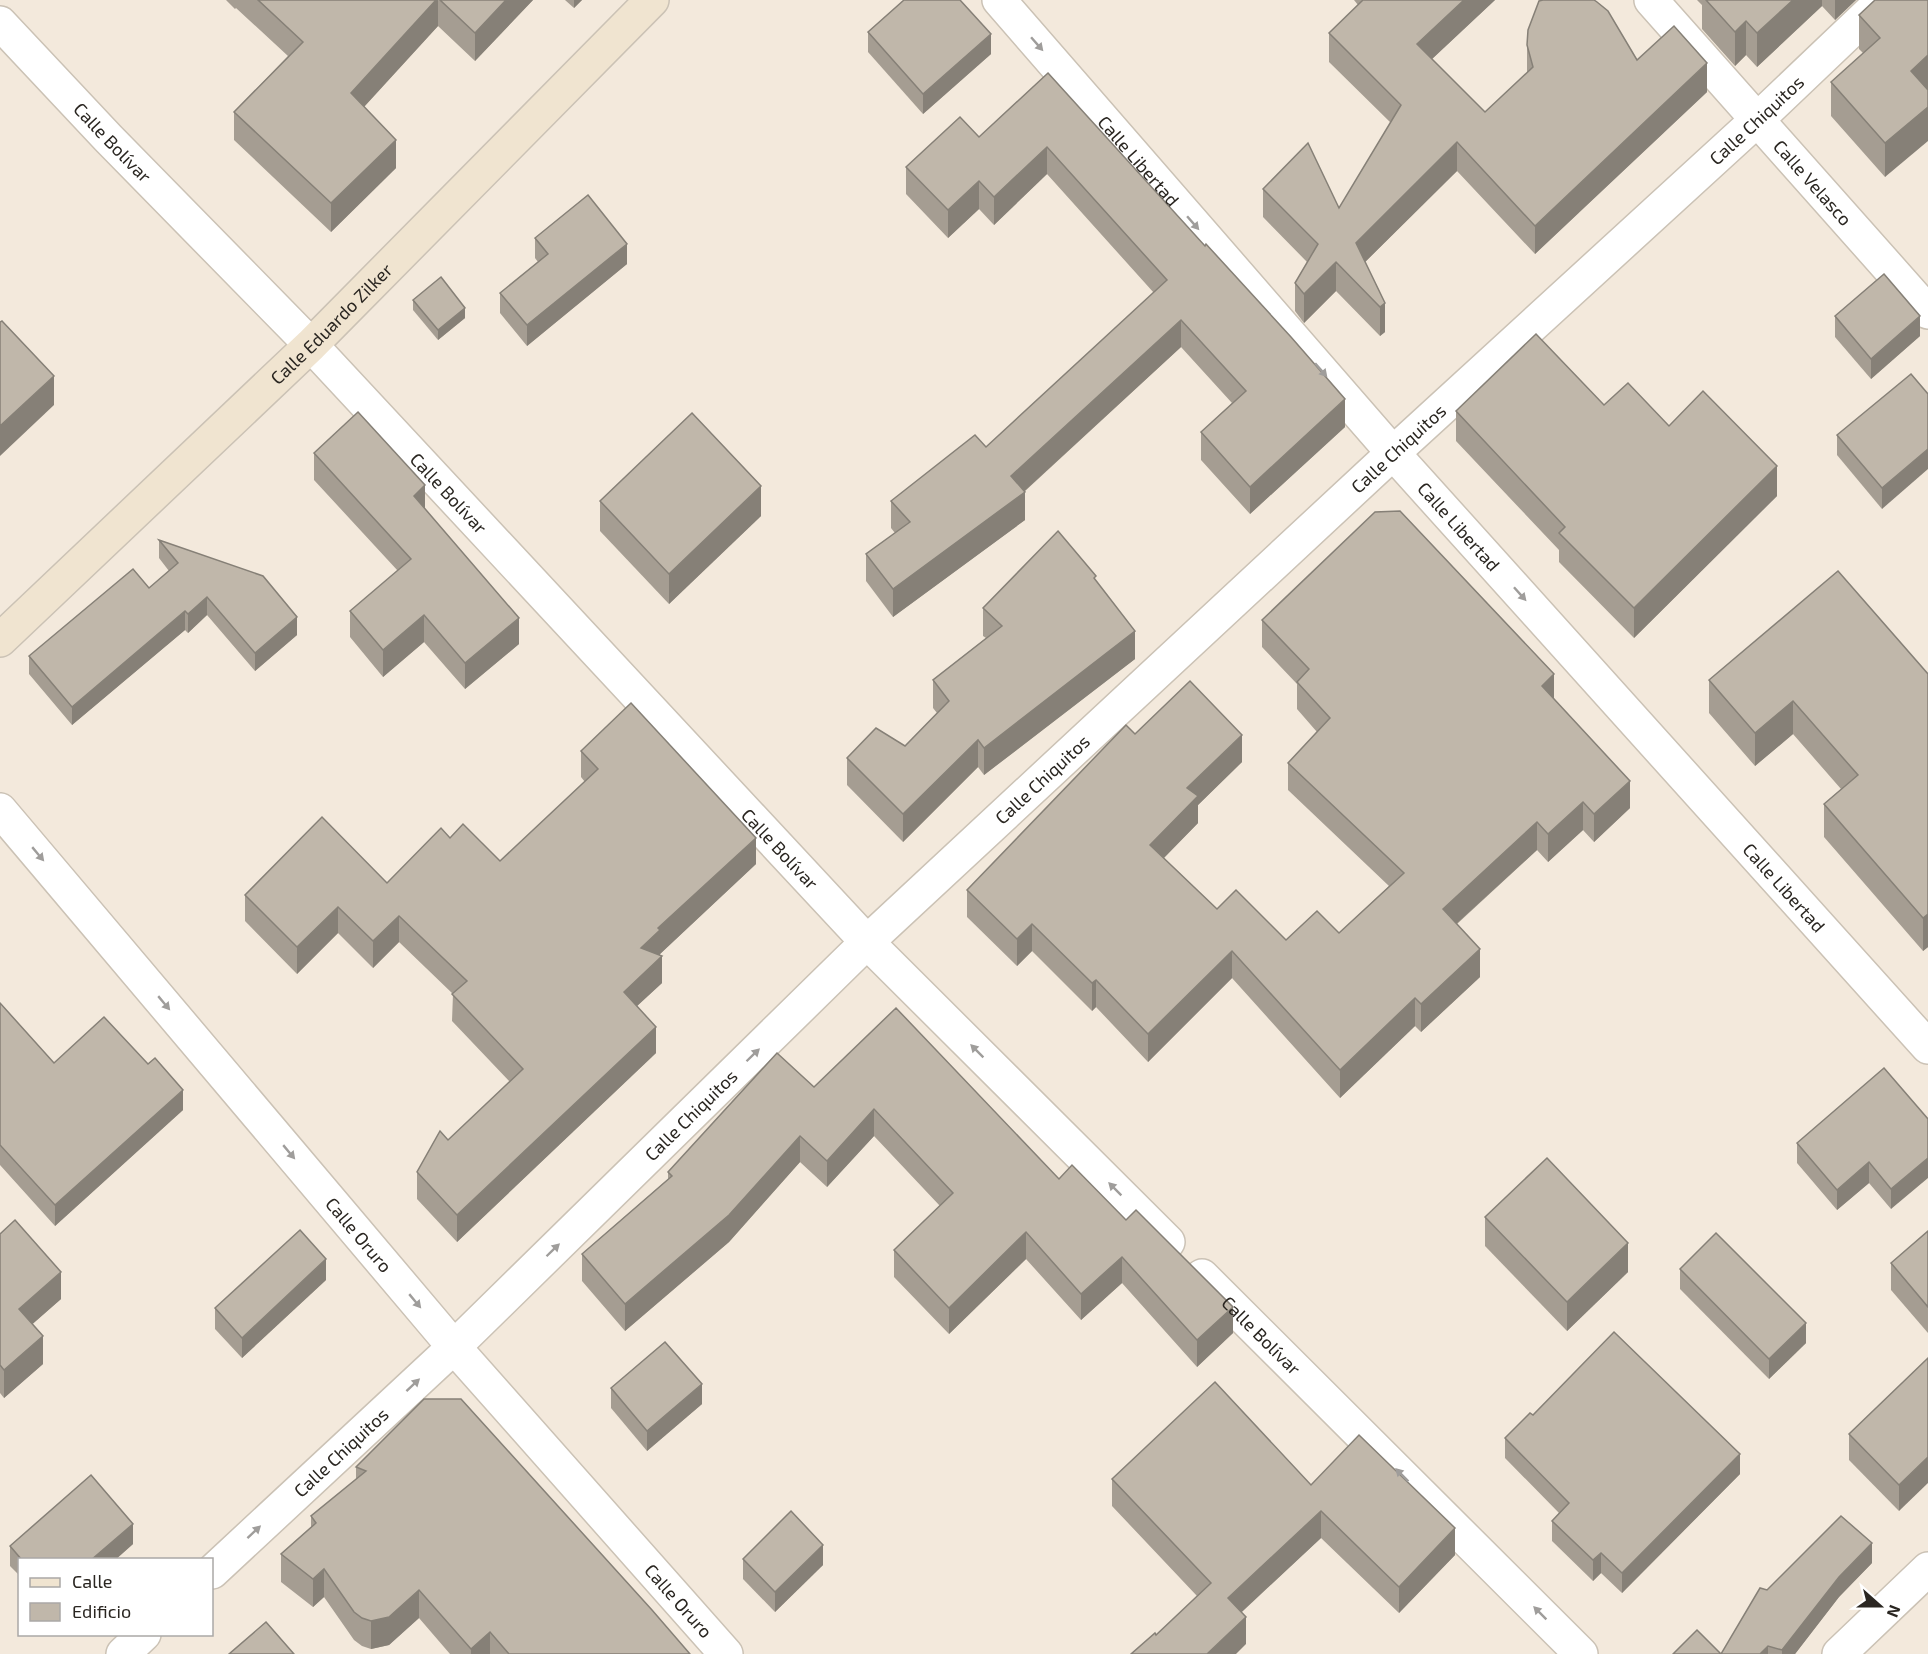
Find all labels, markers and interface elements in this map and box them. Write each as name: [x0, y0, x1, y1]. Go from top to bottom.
one-way arrow: [1030, 36, 1043, 51]
street label: Calle Chiquitos: [1705, 71, 1808, 169]
street label: Calle Bolívar: [69, 98, 156, 187]
street label: Calle Libertad: [1094, 111, 1184, 210]
street label: Calle Velasco: [1769, 135, 1857, 230]
one-way arrow: [1186, 215, 1199, 230]
street label: Calle Eduardo Zilker: [266, 259, 397, 389]
one-way arrow: [1314, 362, 1327, 377]
street label: Calle Chiquitos: [1346, 399, 1450, 498]
street label: Calle Bolívar: [406, 448, 492, 538]
street label: Calle Libertad: [1413, 477, 1505, 575]
one-way arrow: [1513, 586, 1526, 601]
street label: Calle Chiquitos: [990, 730, 1094, 828]
street label: Calle Bolívar: [737, 804, 823, 894]
street label: Calle Libertad: [1738, 838, 1830, 937]
one-way arrow: [31, 846, 44, 861]
one-way arrow: [157, 995, 170, 1011]
one-way arrow: [970, 1045, 984, 1059]
one-way arrow: [745, 1048, 759, 1062]
street label: Calle Chiquitos: [640, 1065, 742, 1165]
one-way arrow: [283, 1144, 296, 1160]
one-way arrow: [1108, 1183, 1122, 1197]
street label: Calle Oruro: [321, 1193, 397, 1277]
one-way arrow: [546, 1243, 560, 1257]
street label: Calle Bolívar: [1217, 1291, 1305, 1379]
one-way arrow: [408, 1293, 421, 1308]
one-way arrow: [405, 1378, 420, 1392]
street label: Calle Chiquitos: [289, 1403, 393, 1501]
one-way arrow: [1394, 1468, 1409, 1482]
one-way arrow: [247, 1525, 262, 1539]
legend: [18, 1558, 213, 1636]
street label: Calle Oruro: [640, 1559, 717, 1642]
text: Calle: [72, 1570, 113, 1592]
north arrow: [1850, 1576, 1910, 1636]
text: Edificio: [72, 1600, 131, 1622]
text: N: [1884, 1603, 1905, 1620]
one-way arrow: [1533, 1606, 1547, 1620]

